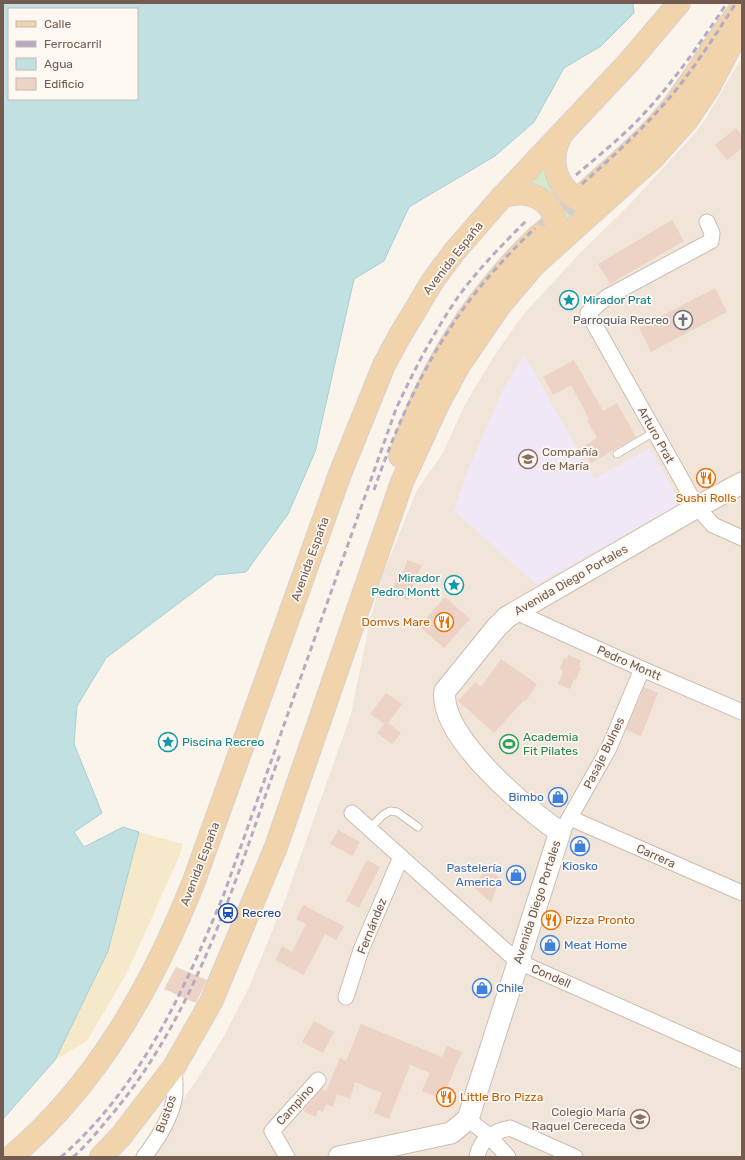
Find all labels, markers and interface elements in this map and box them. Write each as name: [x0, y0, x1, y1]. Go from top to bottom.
legend: [8, 8, 138, 100]
text: Calle: [44, 17, 71, 31]
text: Ferrocarril: [44, 37, 102, 51]
text: Agua: [44, 57, 73, 71]
text: Edificio: [44, 77, 84, 91]
street label: Avenida España: [420, 219, 486, 297]
place icon: Mirador Prat: [558, 289, 580, 311]
place label: Mirador Prat: [583, 293, 652, 307]
church icon: Parroquia Recreo: [672, 309, 694, 331]
place label: Parroquia Recreo: [573, 313, 669, 327]
street label: Arturo Prat: [635, 404, 677, 466]
place label: Compañía de María: [542, 445, 598, 473]
school or university icon: Compañía de María: [517, 448, 539, 470]
restaurant icon: Sushi Rolls: [695, 467, 717, 489]
place label: Sushi Rolls: [676, 491, 736, 505]
street label: Avenida España: [288, 515, 332, 603]
street label: Avenida Diego Portales: [512, 542, 630, 618]
place label: Mirador Pedro Montt: [371, 571, 440, 599]
place icon: Mirador Pedro Montt: [443, 574, 465, 596]
restaurant icon: Domvs Mare: [433, 611, 455, 633]
place label: Domvs Mare: [362, 615, 430, 629]
street label: Pedro Montt: [595, 643, 664, 683]
street label: Pasaje Bulnes: [581, 715, 627, 791]
place label: Academia Fit Pilates: [523, 730, 578, 758]
place icon: Piscina Recreo: [157, 731, 179, 753]
sports icon: Academia Fit Pilates: [498, 733, 520, 755]
place label: Piscina Recreo: [182, 735, 264, 749]
shop icon: Bimbo: [547, 786, 569, 808]
place label: Bimbo: [508, 790, 544, 804]
street label: Avenida España: [178, 820, 222, 908]
shop icon: Kiosko: [569, 835, 591, 857]
street label: Avenida Diego Portales: [510, 839, 564, 965]
street label: Carrera: [634, 841, 678, 871]
place label: Kiosko: [562, 859, 598, 873]
place label: Pastelería America: [447, 861, 502, 889]
shop icon: Pastelería America: [505, 864, 527, 886]
street label: Fernández: [354, 896, 390, 956]
station icon: Recreo: [217, 902, 239, 924]
place label: Recreo: [242, 906, 281, 920]
restaurant icon: Pizza Pronto: [540, 909, 562, 931]
place label: Pizza Pronto: [565, 913, 635, 927]
shop icon: Meat Home: [539, 934, 561, 956]
place label: Meat Home: [564, 938, 628, 952]
street label: Condell: [529, 961, 573, 991]
shop icon: Chile: [471, 977, 493, 999]
place label: Chile: [496, 981, 524, 995]
street label: Campino: [273, 1082, 317, 1128]
restaurant icon: Little Bro Pizza: [435, 1086, 457, 1108]
place label: Little Bro Pizza: [460, 1090, 543, 1104]
street label: Bustos: [153, 1093, 179, 1135]
place label: Colegio María Raquel Cereceda: [532, 1105, 626, 1133]
school or university icon: Colegio María Raquel Cereceda: [629, 1108, 651, 1130]

